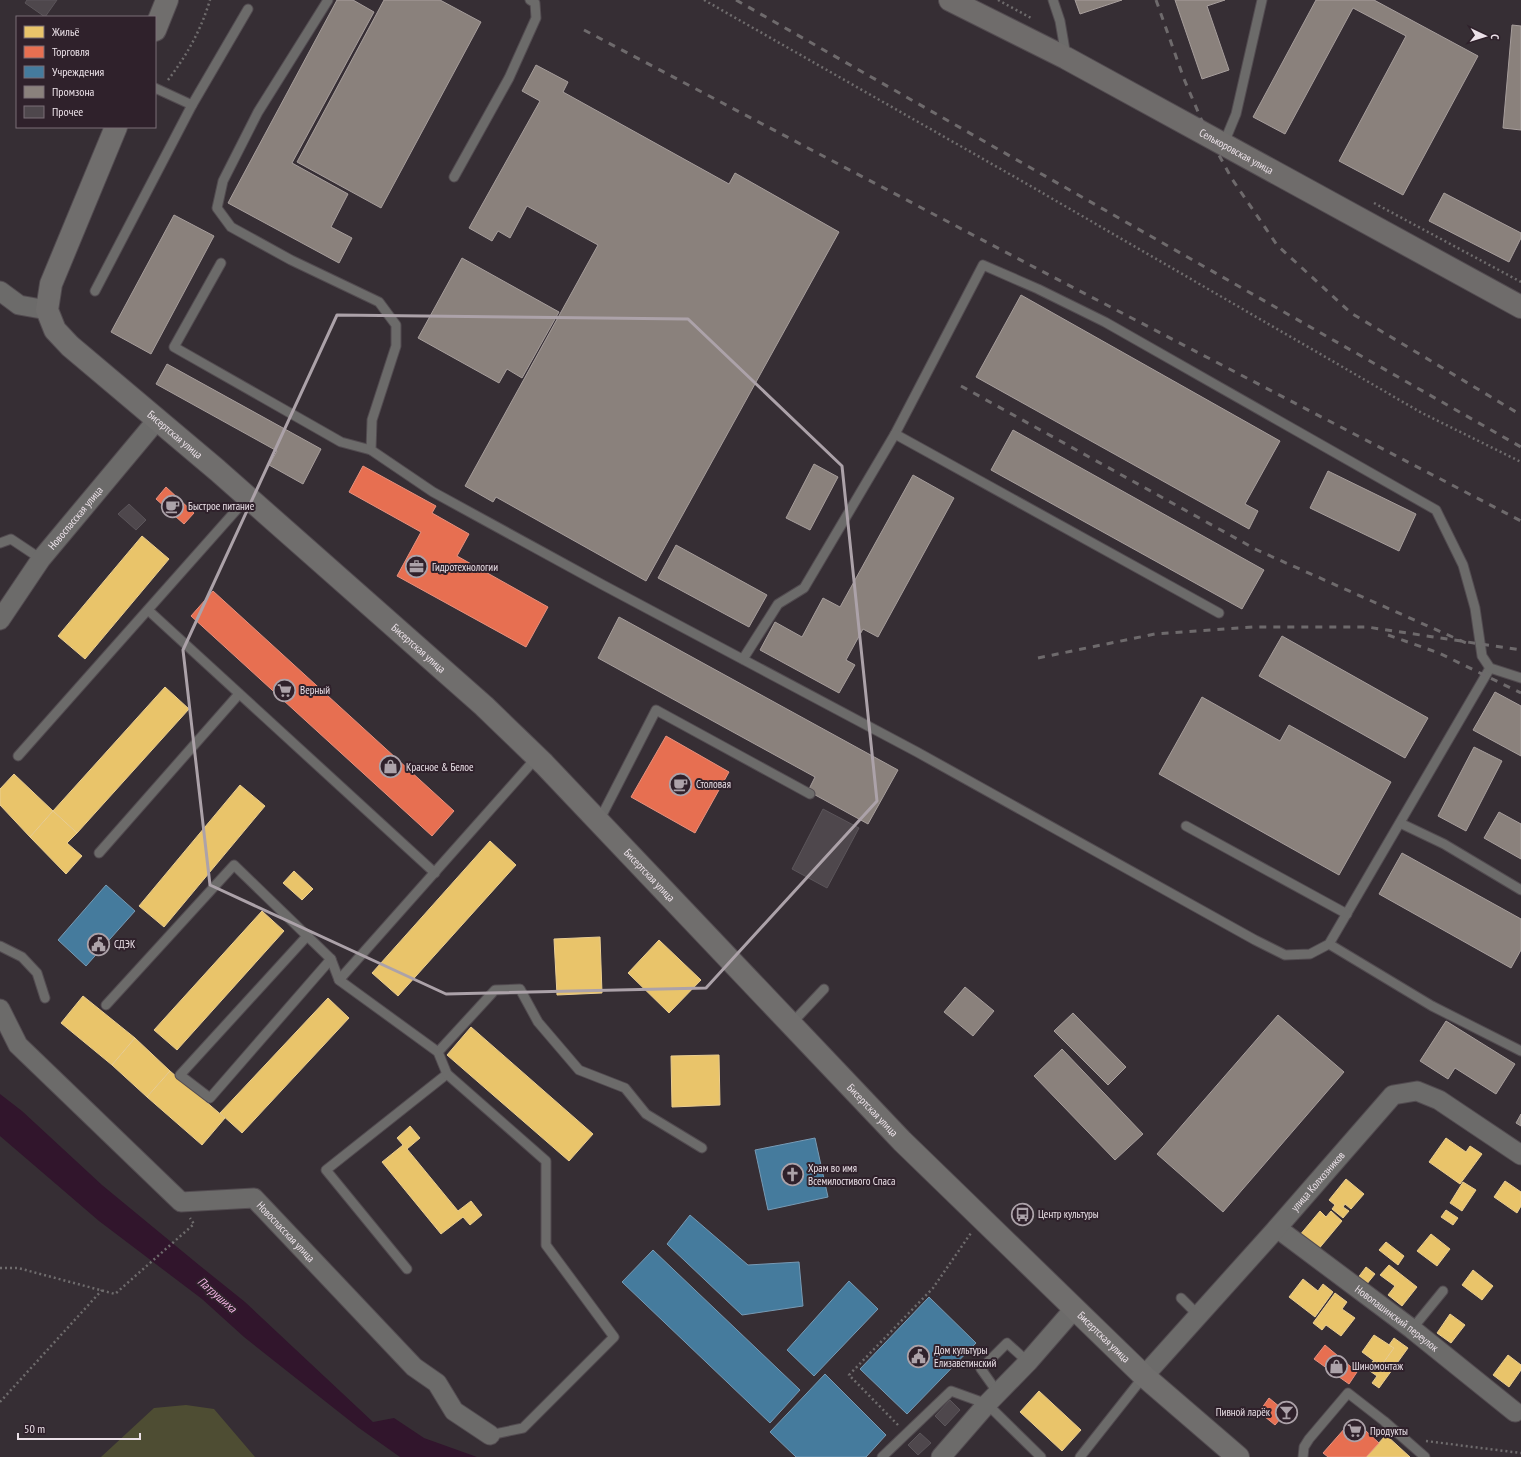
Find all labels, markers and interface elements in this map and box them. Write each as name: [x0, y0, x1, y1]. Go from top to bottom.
legend: [16, 16, 156, 128]
north arrow: [1465, 16, 1505, 56]
text: Жильё: [51, 24, 79, 39]
text: С: [1488, 34, 1502, 40]
text: Торговля: [52, 44, 90, 59]
text: Учреждения: [52, 64, 105, 79]
text: Промзона: [52, 84, 95, 99]
text: Прочее: [52, 104, 83, 119]
street label: Селькоровская улица: [1197, 125, 1276, 177]
street label: Бисертская улица: [145, 407, 205, 462]
street label: Новоспасская улица: [45, 483, 106, 553]
cafe icon: Быстрое питание: [159, 493, 185, 519]
place label: Быстрое питание: [188, 499, 255, 513]
office icon: Гидротехнологии: [403, 554, 429, 580]
place label: Гидротехнологии: [432, 560, 498, 574]
street label: Бисертская улица: [388, 620, 449, 676]
supermarket icon: Верный: [272, 677, 298, 703]
place label: Верный: [300, 683, 330, 697]
shop icon: Красное & Белое: [378, 754, 404, 780]
place label: Красное & Белое: [406, 760, 474, 774]
cafe icon: Столовая: [667, 771, 693, 797]
place label: Столовая: [696, 777, 731, 791]
street label: Бисертская улица: [621, 846, 678, 904]
public building icon: СДЭК: [85, 931, 111, 957]
place label: СДЭК: [114, 937, 136, 951]
street label: Бисертская улица: [844, 1081, 901, 1139]
street label: улица Колхозников: [1288, 1148, 1348, 1214]
church icon: Храм во имя Всемилостивого Спаса: [779, 1161, 805, 1187]
place label: Храм во имя Всемилостивого Спаса: [808, 1161, 895, 1188]
street label: Новоспасская улица: [254, 1198, 318, 1265]
bus stop icon: Центр культуры: [1010, 1201, 1036, 1227]
place label: Центр культуры: [1038, 1207, 1099, 1221]
water label: Патрушиха: [195, 1274, 241, 1316]
street label: Новопашинский переулок: [1352, 1282, 1442, 1355]
street label: Бисертская улица: [1075, 1308, 1133, 1366]
public building icon: Дом культуры Елизаветинский: [905, 1343, 931, 1369]
place label: Дом культуры Елизаветинский: [934, 1343, 996, 1370]
shop icon: Шиномонтаж: [1324, 1353, 1350, 1379]
place label: Шиномонтаж: [1352, 1359, 1403, 1373]
bar icon: Пивной ларёк: [1273, 1399, 1299, 1425]
place label: Пивной ларёк: [1216, 1405, 1271, 1419]
scale bar: [18, 1415, 140, 1441]
supermarket icon: Продукты: [1341, 1418, 1367, 1444]
text: 50 m: [24, 1421, 45, 1436]
place label: Продукты: [1370, 1424, 1408, 1438]

